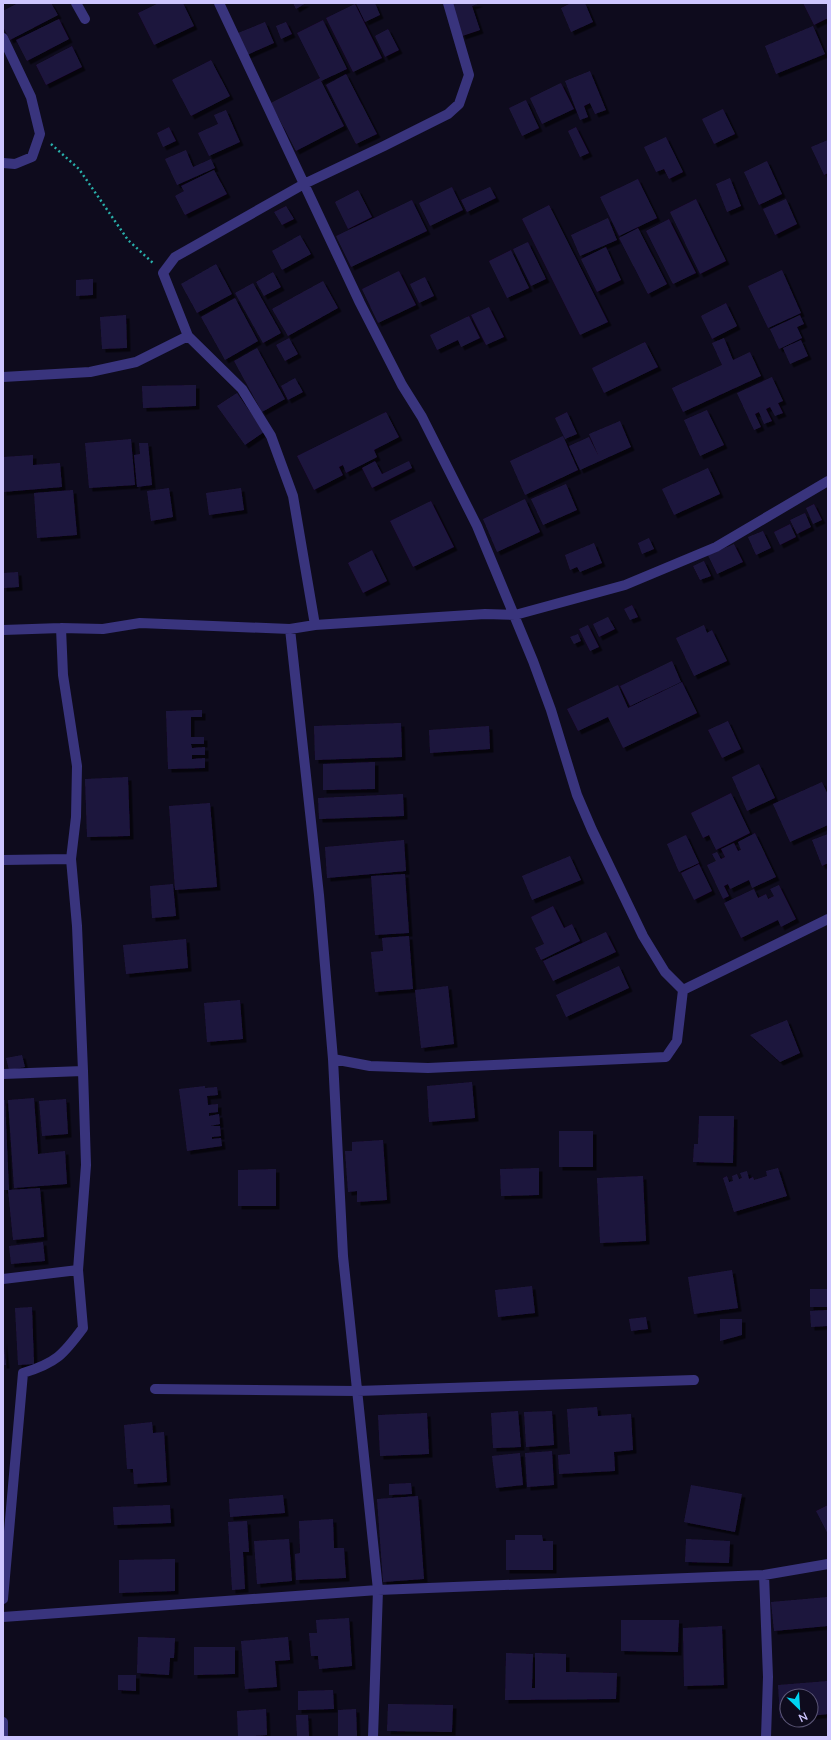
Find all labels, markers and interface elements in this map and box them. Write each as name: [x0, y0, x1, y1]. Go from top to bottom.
north arrow: [779, 1688, 819, 1728]
text: N: [797, 1710, 810, 1725]

